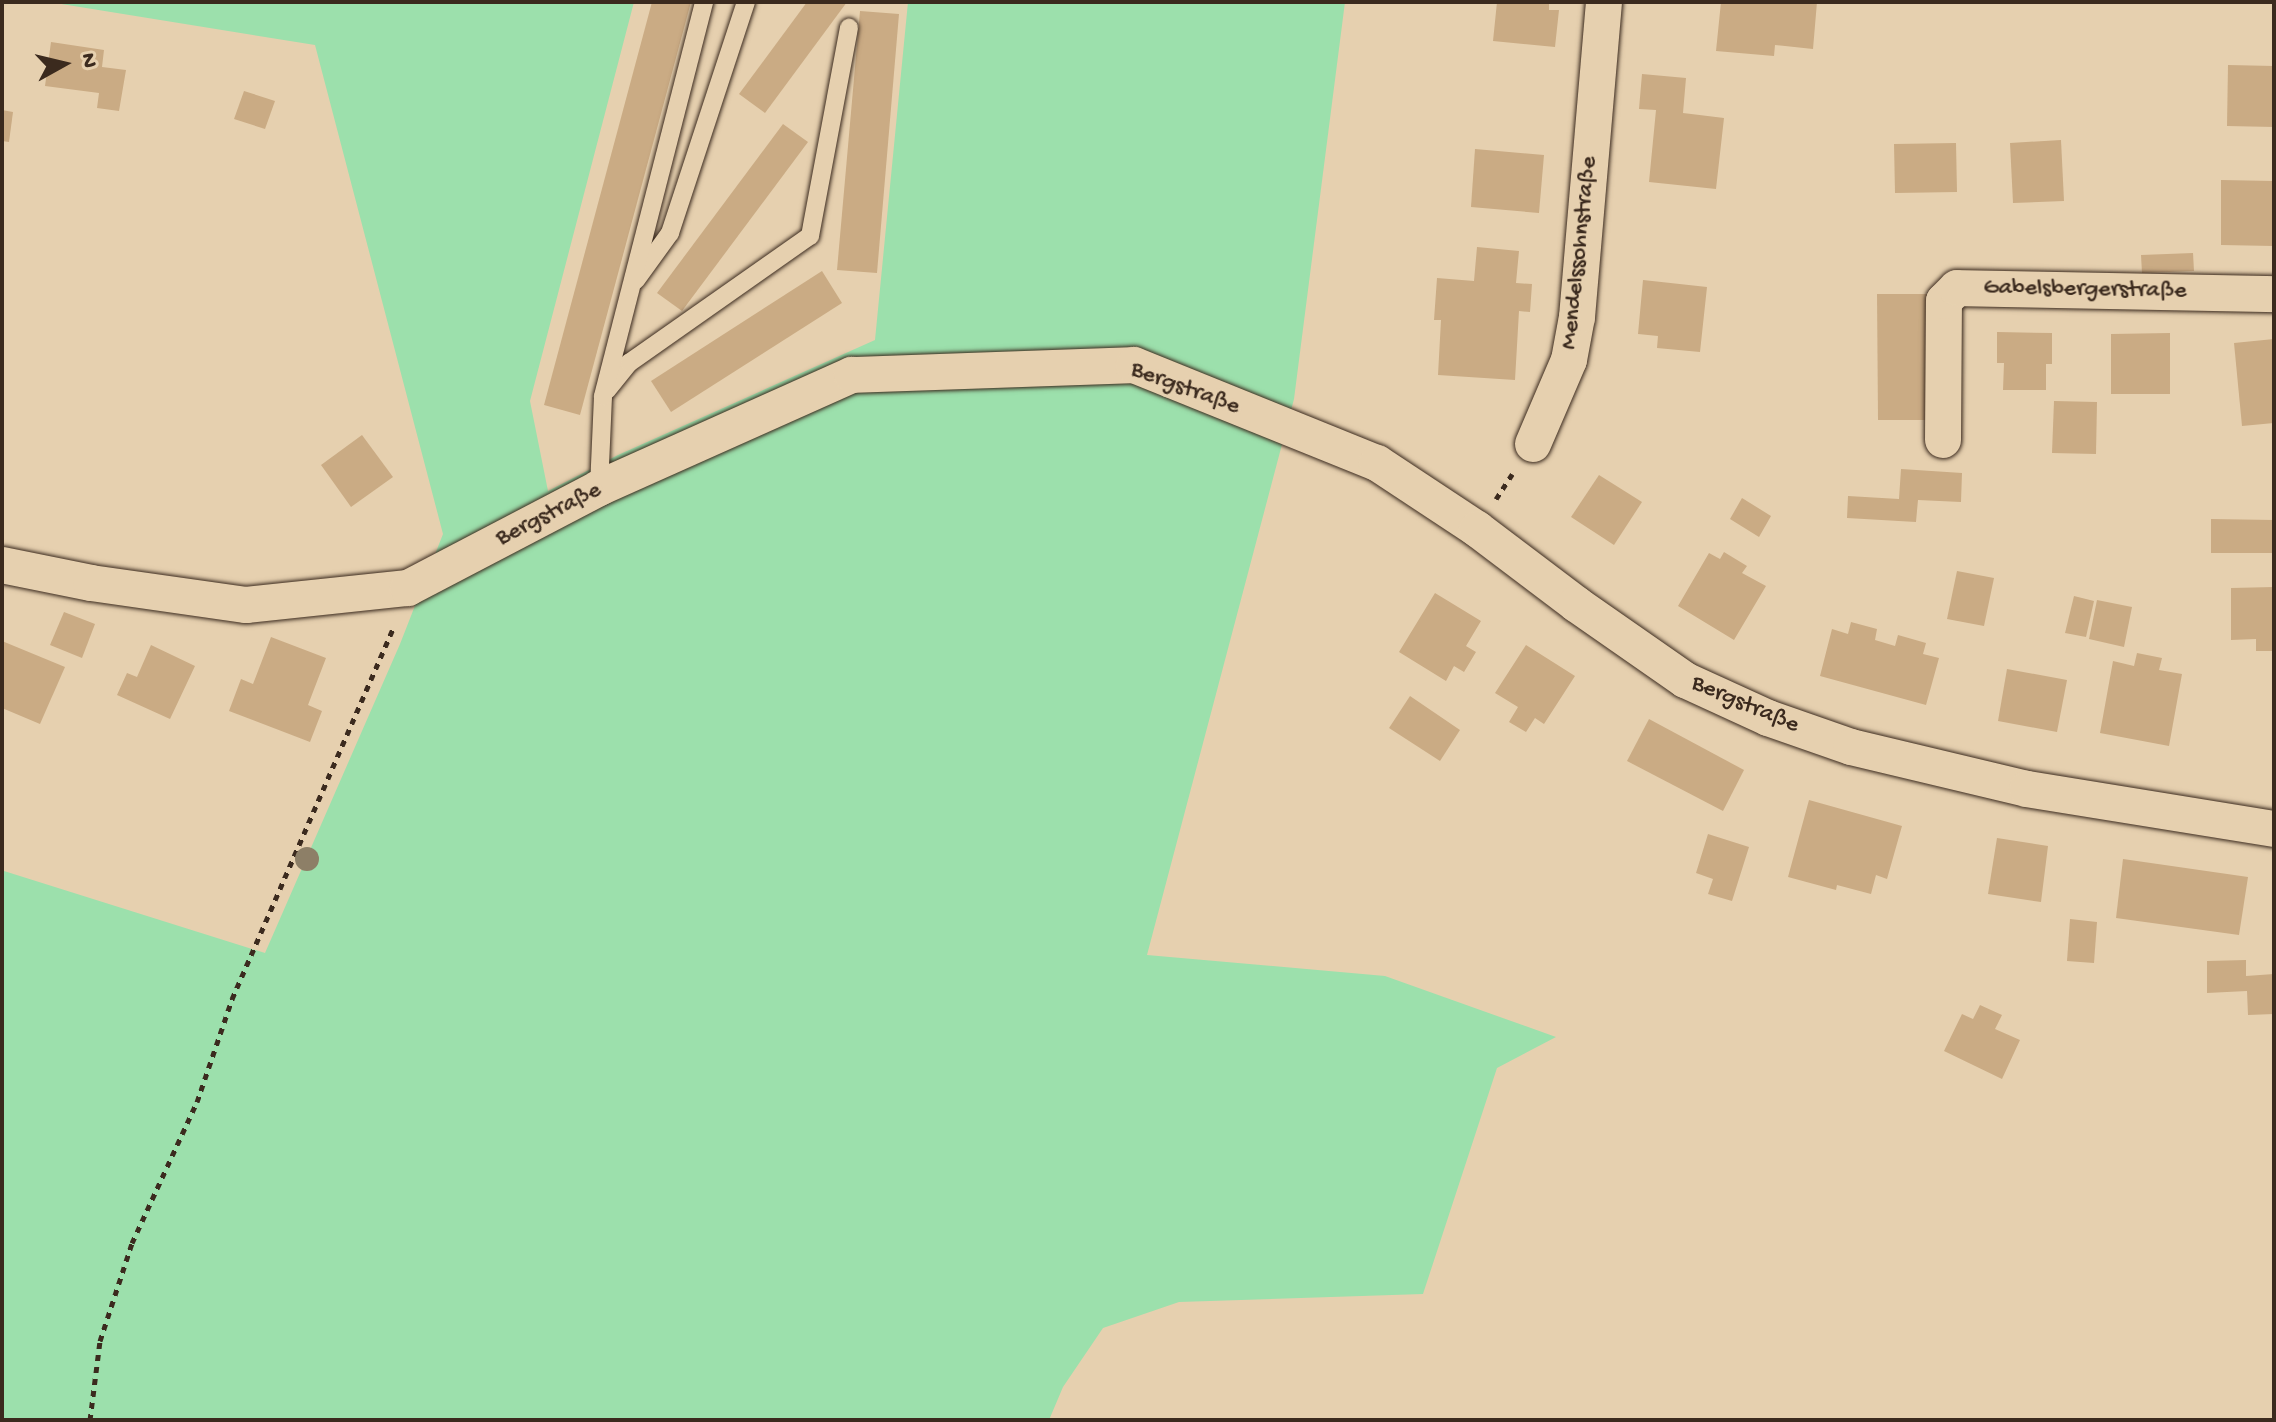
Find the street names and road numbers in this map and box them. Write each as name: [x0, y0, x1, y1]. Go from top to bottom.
street label: Mendelssohnstraße: [1556, 155, 1604, 351]
street label: Gabelsbergerstraße: [1983, 274, 2187, 306]
street label: Bergstraße: [1126, 356, 1244, 422]
street label: Bergstraße: [492, 476, 606, 554]
street label: Bergstraße: [1687, 669, 1803, 741]

